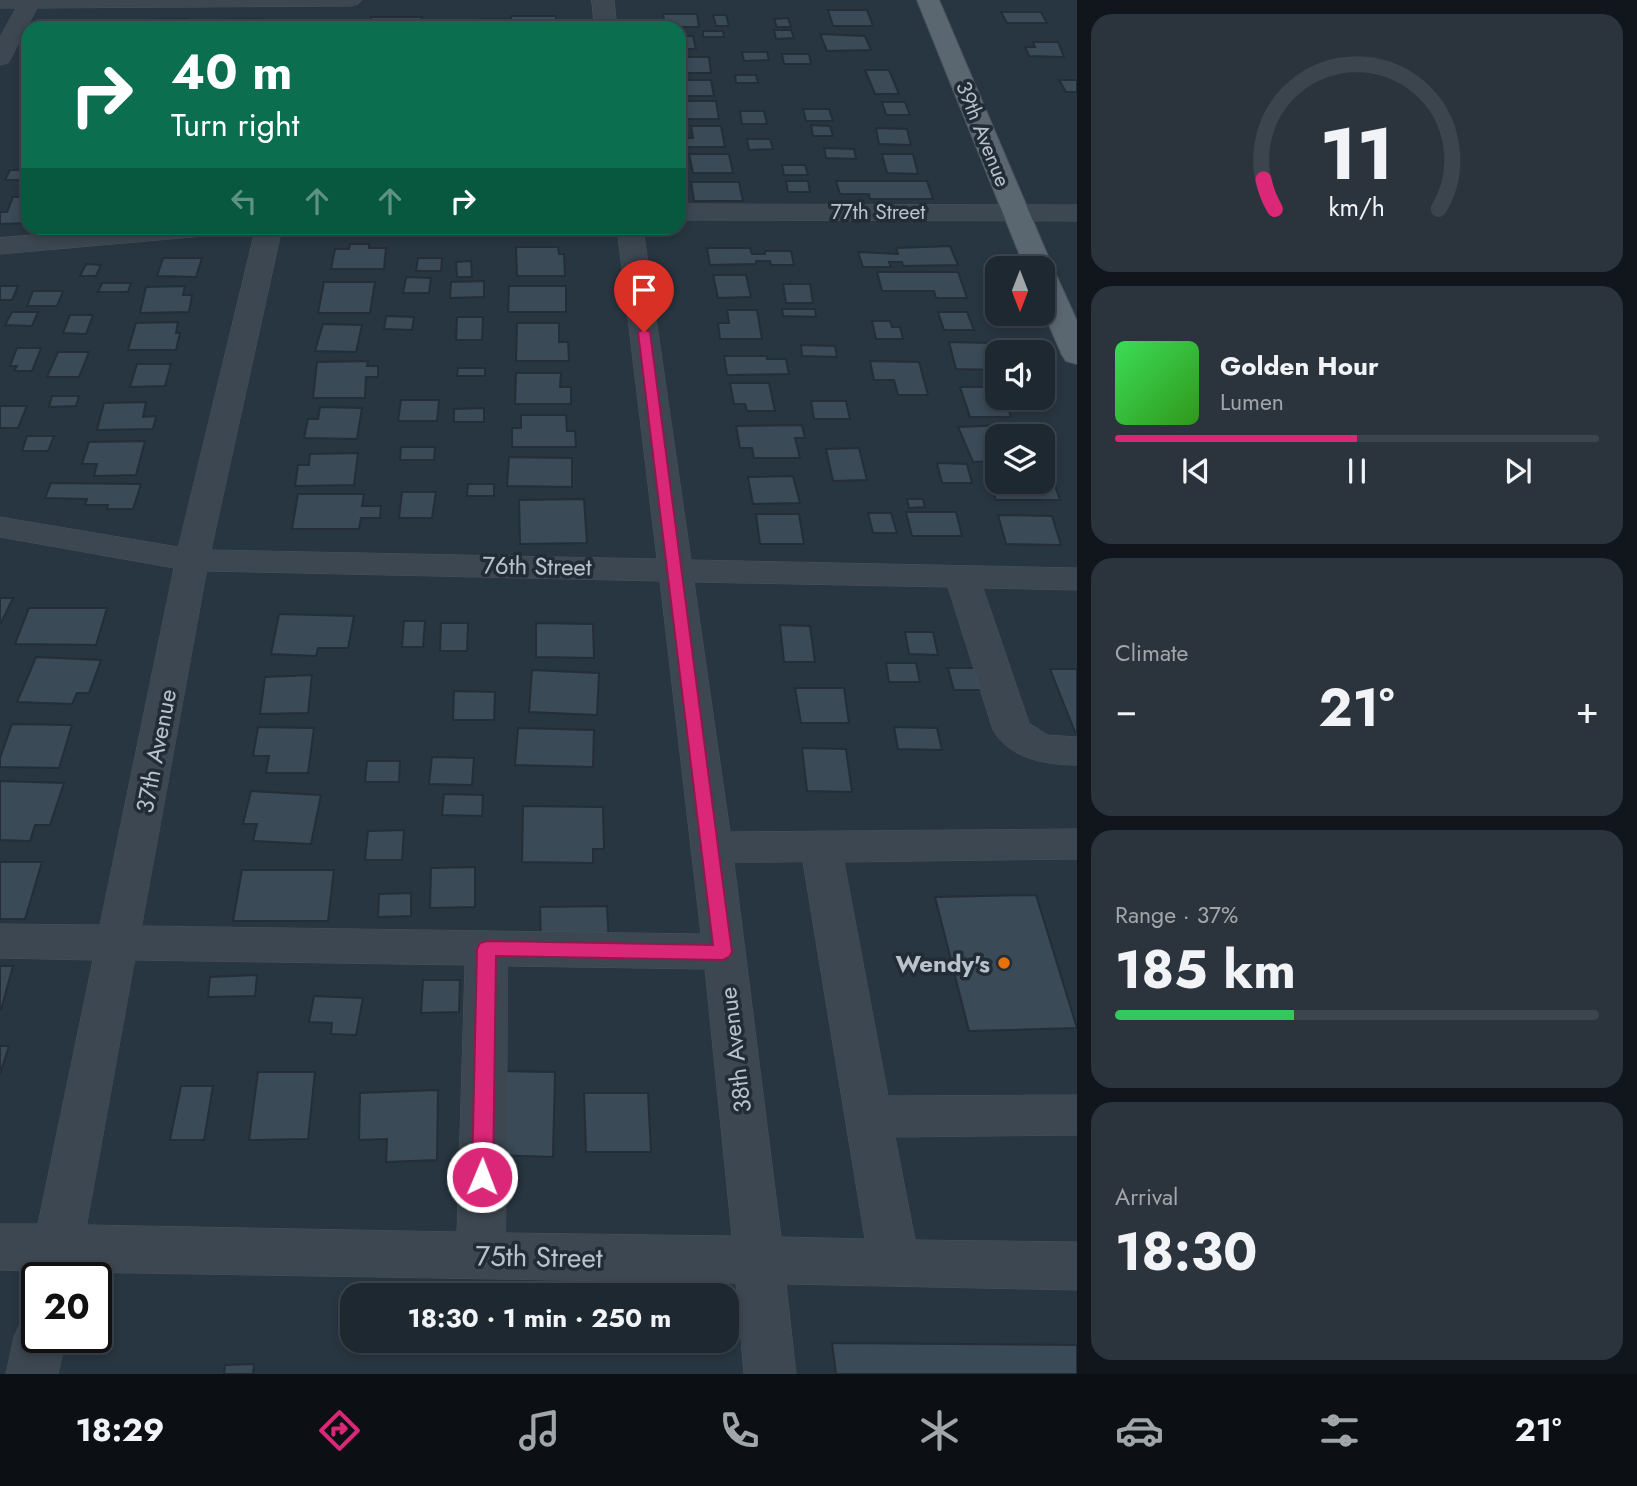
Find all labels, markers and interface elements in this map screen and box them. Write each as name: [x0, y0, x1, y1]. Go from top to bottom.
text: 40 m: [171, 37, 293, 107]
icon: right: [56, 49, 147, 140]
street label: 39th Avenue: [948, 77, 1018, 191]
text: 11: [1320, 101, 1394, 206]
text: Turn right: [171, 102, 300, 148]
icon: left: [225, 182, 263, 220]
icon: ahead: [298, 182, 336, 220]
icon: ahead: [371, 182, 409, 220]
icon: right: [444, 182, 482, 220]
text: km/h: [1329, 189, 1385, 225]
street label: 77th Street: [831, 197, 925, 227]
north arrow: [985, 256, 1055, 326]
map controls: [985, 256, 1055, 494]
pin: [614, 260, 674, 332]
icon: arrive: [625, 271, 663, 309]
button: sound: [985, 340, 1055, 410]
text: Golden Hour: [1220, 347, 1379, 385]
text: Lumen: [1220, 385, 1284, 419]
button: layers: [985, 424, 1055, 494]
icon: previous: [1177, 452, 1215, 490]
icon: pause: [1338, 452, 1376, 490]
icon: next: [1499, 452, 1537, 490]
street label: 76th Street: [482, 548, 592, 584]
text: Climate: [1115, 636, 1188, 670]
text: 21°: [1319, 670, 1395, 746]
text: −: [1115, 682, 1137, 737]
text: +: [1576, 682, 1599, 737]
street label: 37th Avenue: [127, 686, 185, 816]
text: Range · 37%: [1115, 898, 1238, 932]
text: 185 km: [1115, 932, 1296, 1008]
place label: Wendy's: [896, 946, 990, 981]
marker: Wendy's: [996, 955, 1012, 971]
street label: 38th Avenue: [710, 985, 760, 1115]
position arrow: [445, 1140, 519, 1214]
text: Arrival: [1115, 1180, 1178, 1214]
text: 18:30: [1115, 1214, 1258, 1290]
street label: 75th Street: [475, 1235, 603, 1279]
speed limit sign: 20: [21, 1262, 112, 1353]
text: 18:30 · 1 min · 250 m: [408, 1299, 671, 1337]
icon: directions: [315, 1406, 364, 1455]
icon: music: [515, 1406, 564, 1455]
icon: phone: [715, 1406, 764, 1455]
icon: climate: [915, 1406, 964, 1455]
icon: car: [1115, 1406, 1164, 1455]
icon: filters: [1315, 1406, 1364, 1455]
text: 18:29: [75, 1407, 165, 1453]
text: 21°: [1515, 1407, 1562, 1453]

